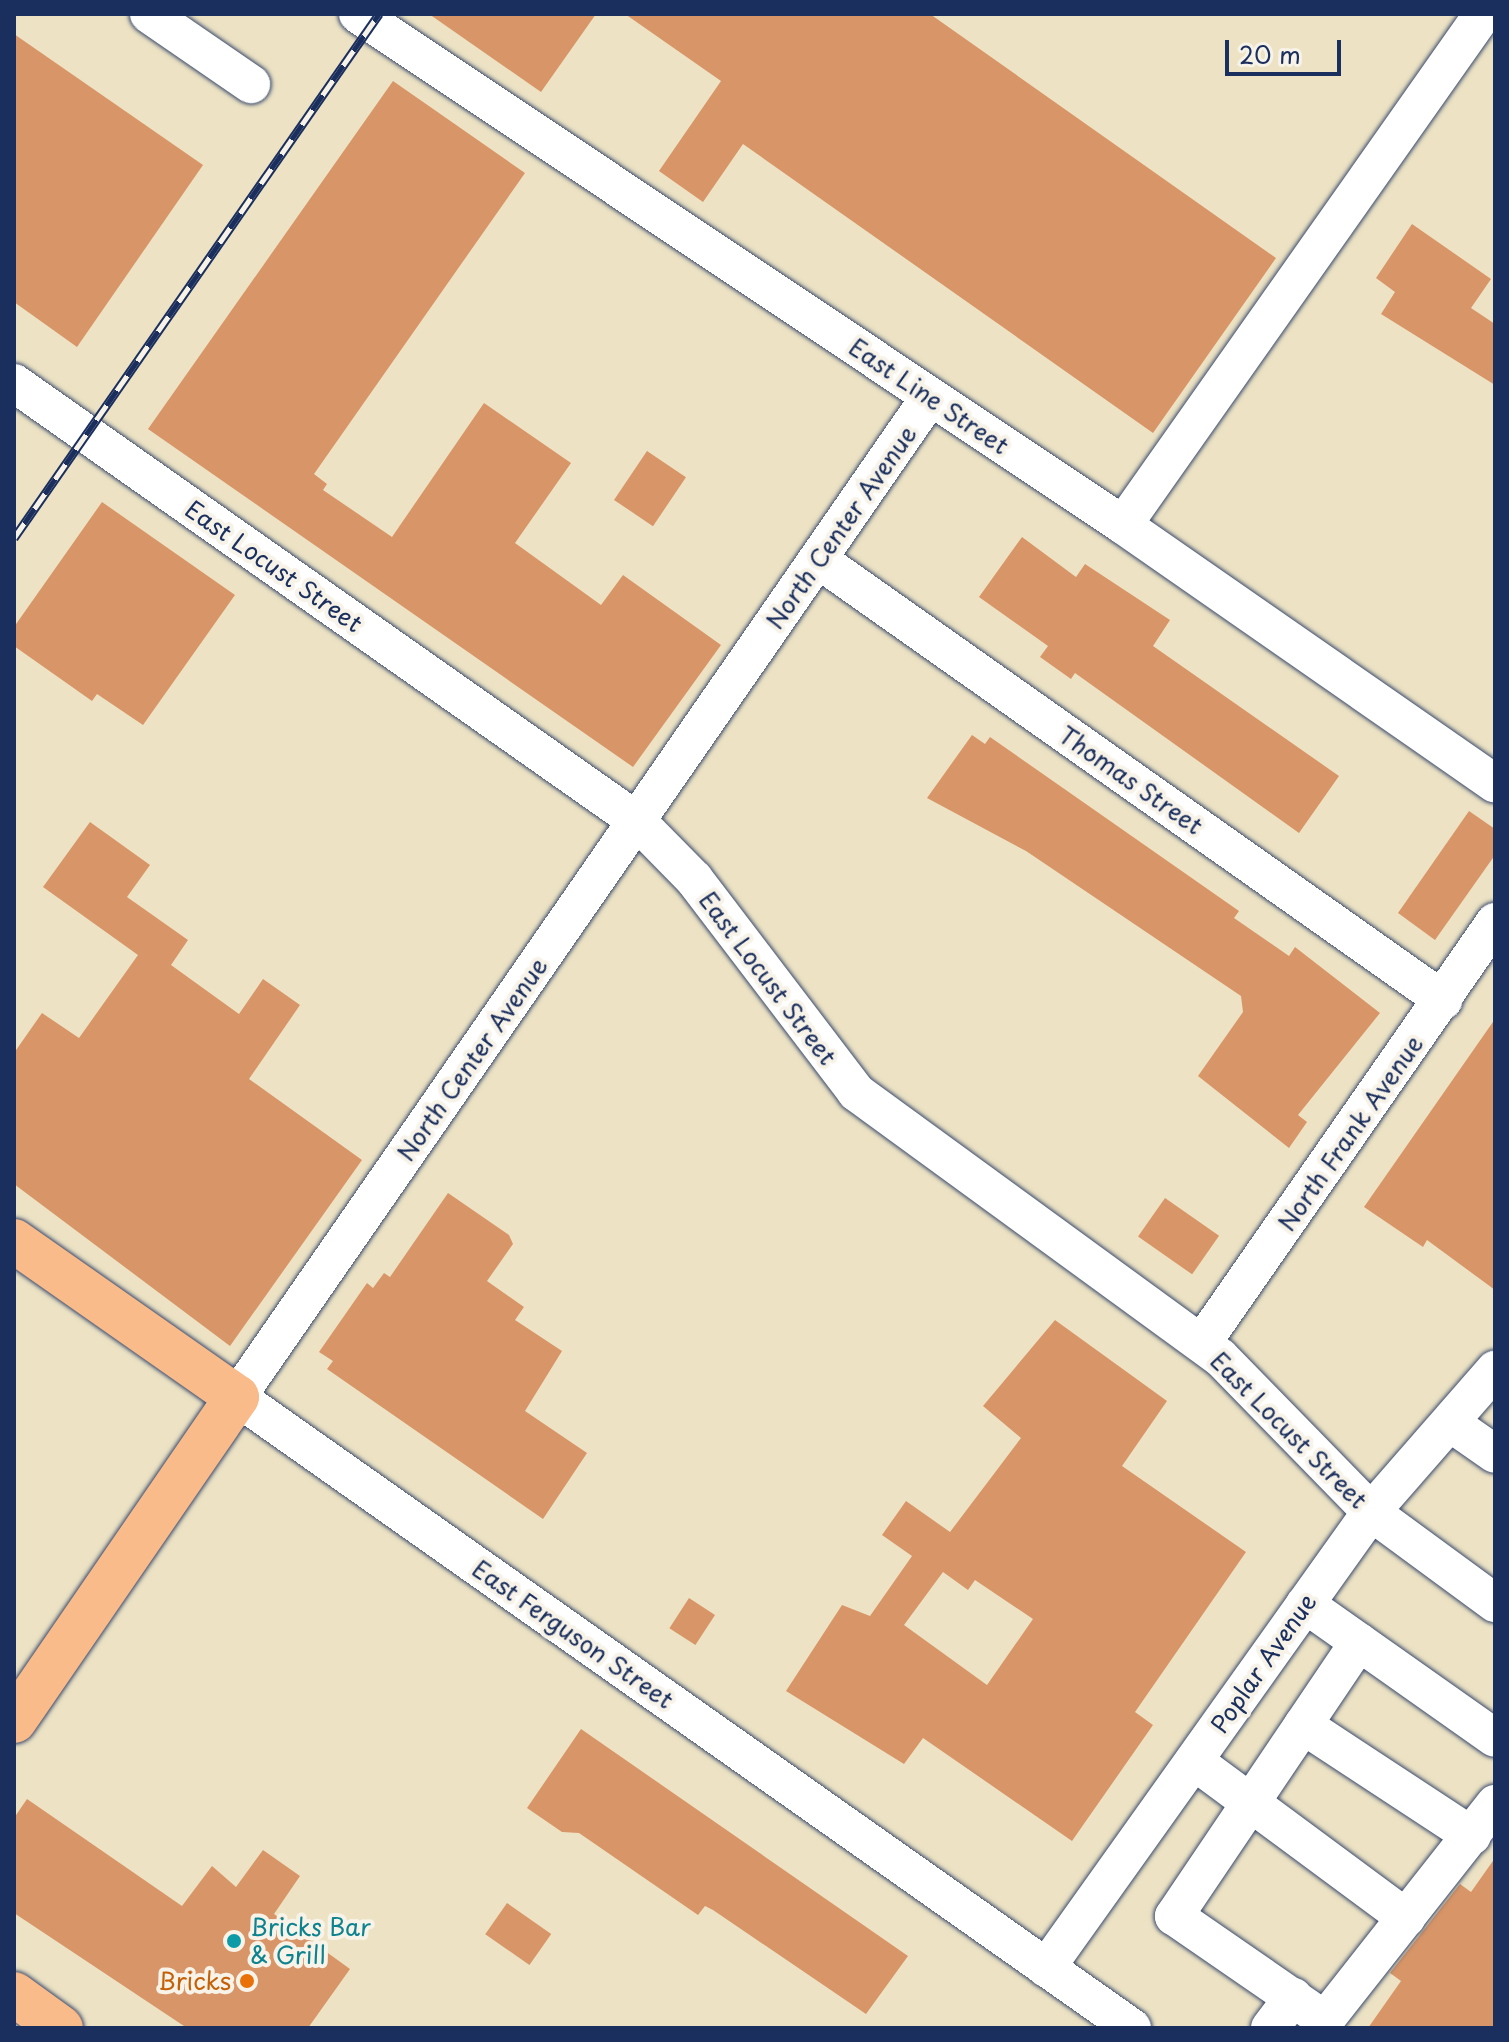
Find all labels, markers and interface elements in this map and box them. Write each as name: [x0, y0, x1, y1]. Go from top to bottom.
scale bar: [1229, 24, 1345, 74]
text: 20 m: [1239, 36, 1301, 72]
street label: East Line Street: [844, 332, 1014, 460]
street label: North Center Avenue: [759, 419, 923, 635]
street label: East Locust Street: [180, 494, 368, 638]
street label: Thomas Street: [1053, 719, 1209, 841]
street label: East Locust Street: [693, 886, 843, 1070]
street label: North Center Avenue: [390, 951, 554, 1167]
street label: North Frank Avenue: [1272, 1030, 1428, 1236]
street label: East Locust Street: [1205, 1346, 1373, 1514]
street label: East Ferguson Street: [466, 1553, 680, 1715]
street label: Poplar Avenue: [1204, 1587, 1322, 1739]
place label: Bricks Bar & Grill: [250, 1913, 372, 1969]
marker: Bricks Bar & Grill: [225, 1932, 243, 1950]
place label: Bricks: [158, 1967, 231, 1995]
marker: Bricks: [238, 1972, 256, 1990]

